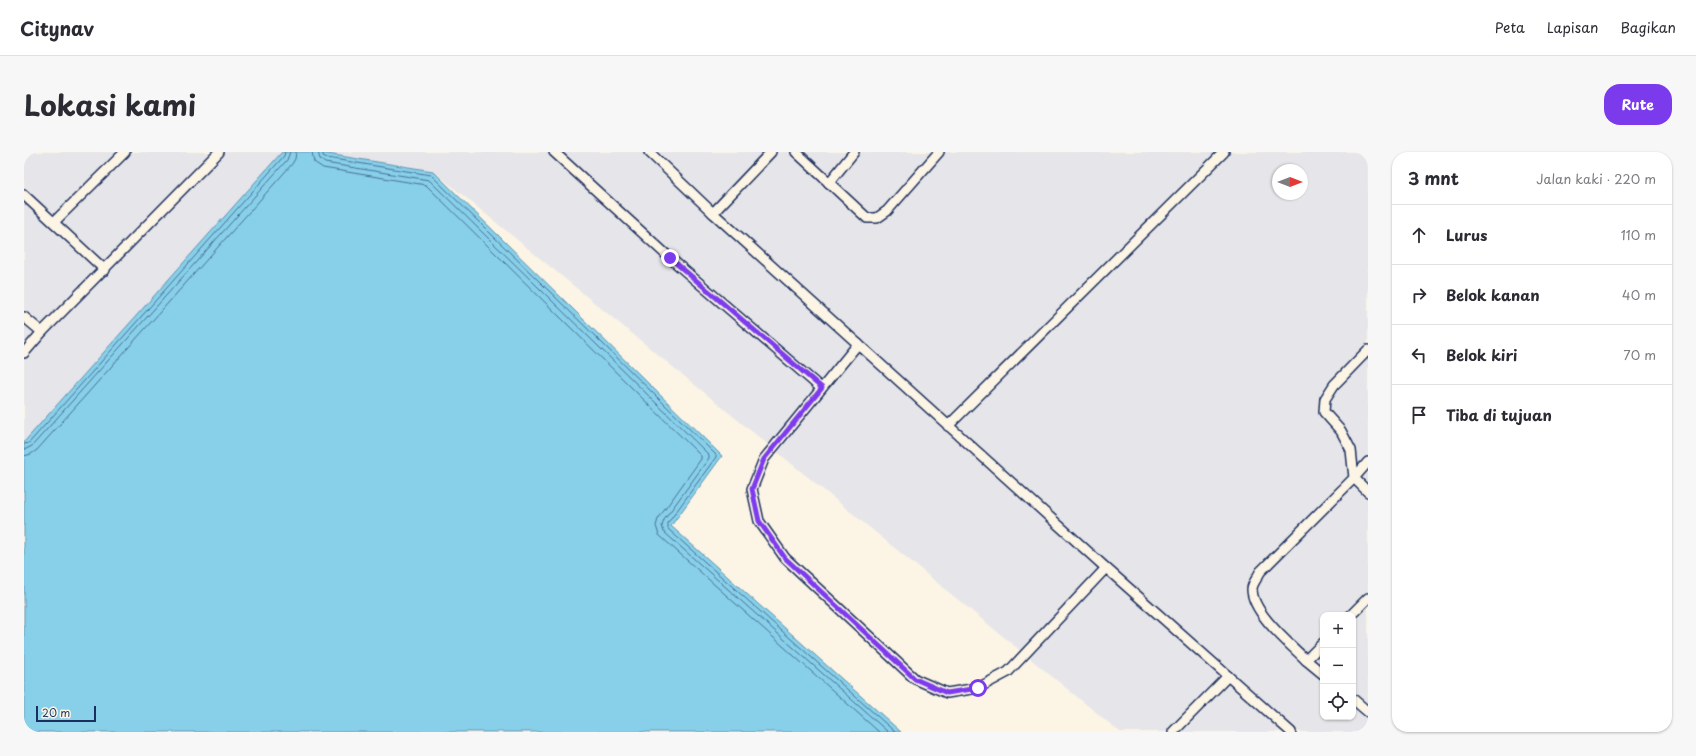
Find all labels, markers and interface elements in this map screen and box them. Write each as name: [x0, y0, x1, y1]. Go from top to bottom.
text: Citynav: [20, 14, 94, 42]
text: Peta: [1495, 17, 1525, 38]
text: Lapisan: [1547, 17, 1598, 38]
text: Bagikan: [1620, 17, 1676, 38]
text: Lokasi kami: [24, 83, 196, 126]
button: Rute: [1604, 84, 1672, 125]
north arrow: [1272, 164, 1308, 200]
text: 3 mnt: [1408, 165, 1459, 191]
text: Jalan kaki · 220 m: [1536, 169, 1656, 188]
text: Lurus: [1446, 223, 1487, 246]
icon: ahead: [1408, 224, 1430, 246]
text: 110 m: [1621, 225, 1656, 244]
route end: [661, 249, 679, 267]
text: Belok kanan: [1446, 283, 1540, 306]
icon: right: [1408, 284, 1430, 306]
text: 40 m: [1622, 285, 1656, 304]
text: Belok kiri: [1446, 343, 1517, 366]
icon: left: [1408, 344, 1430, 366]
text: 70 m: [1623, 345, 1656, 364]
text: Tiba di tujuan: [1446, 403, 1552, 426]
icon: arrive: [1408, 404, 1430, 426]
map controls: [1320, 612, 1356, 720]
button: +: [1320, 612, 1356, 648]
button: −: [1320, 648, 1356, 684]
route start: [969, 679, 987, 697]
button: locate: [1320, 684, 1356, 720]
scale bar: [36, 704, 96, 723]
text: 20 m: [42, 704, 70, 721]

